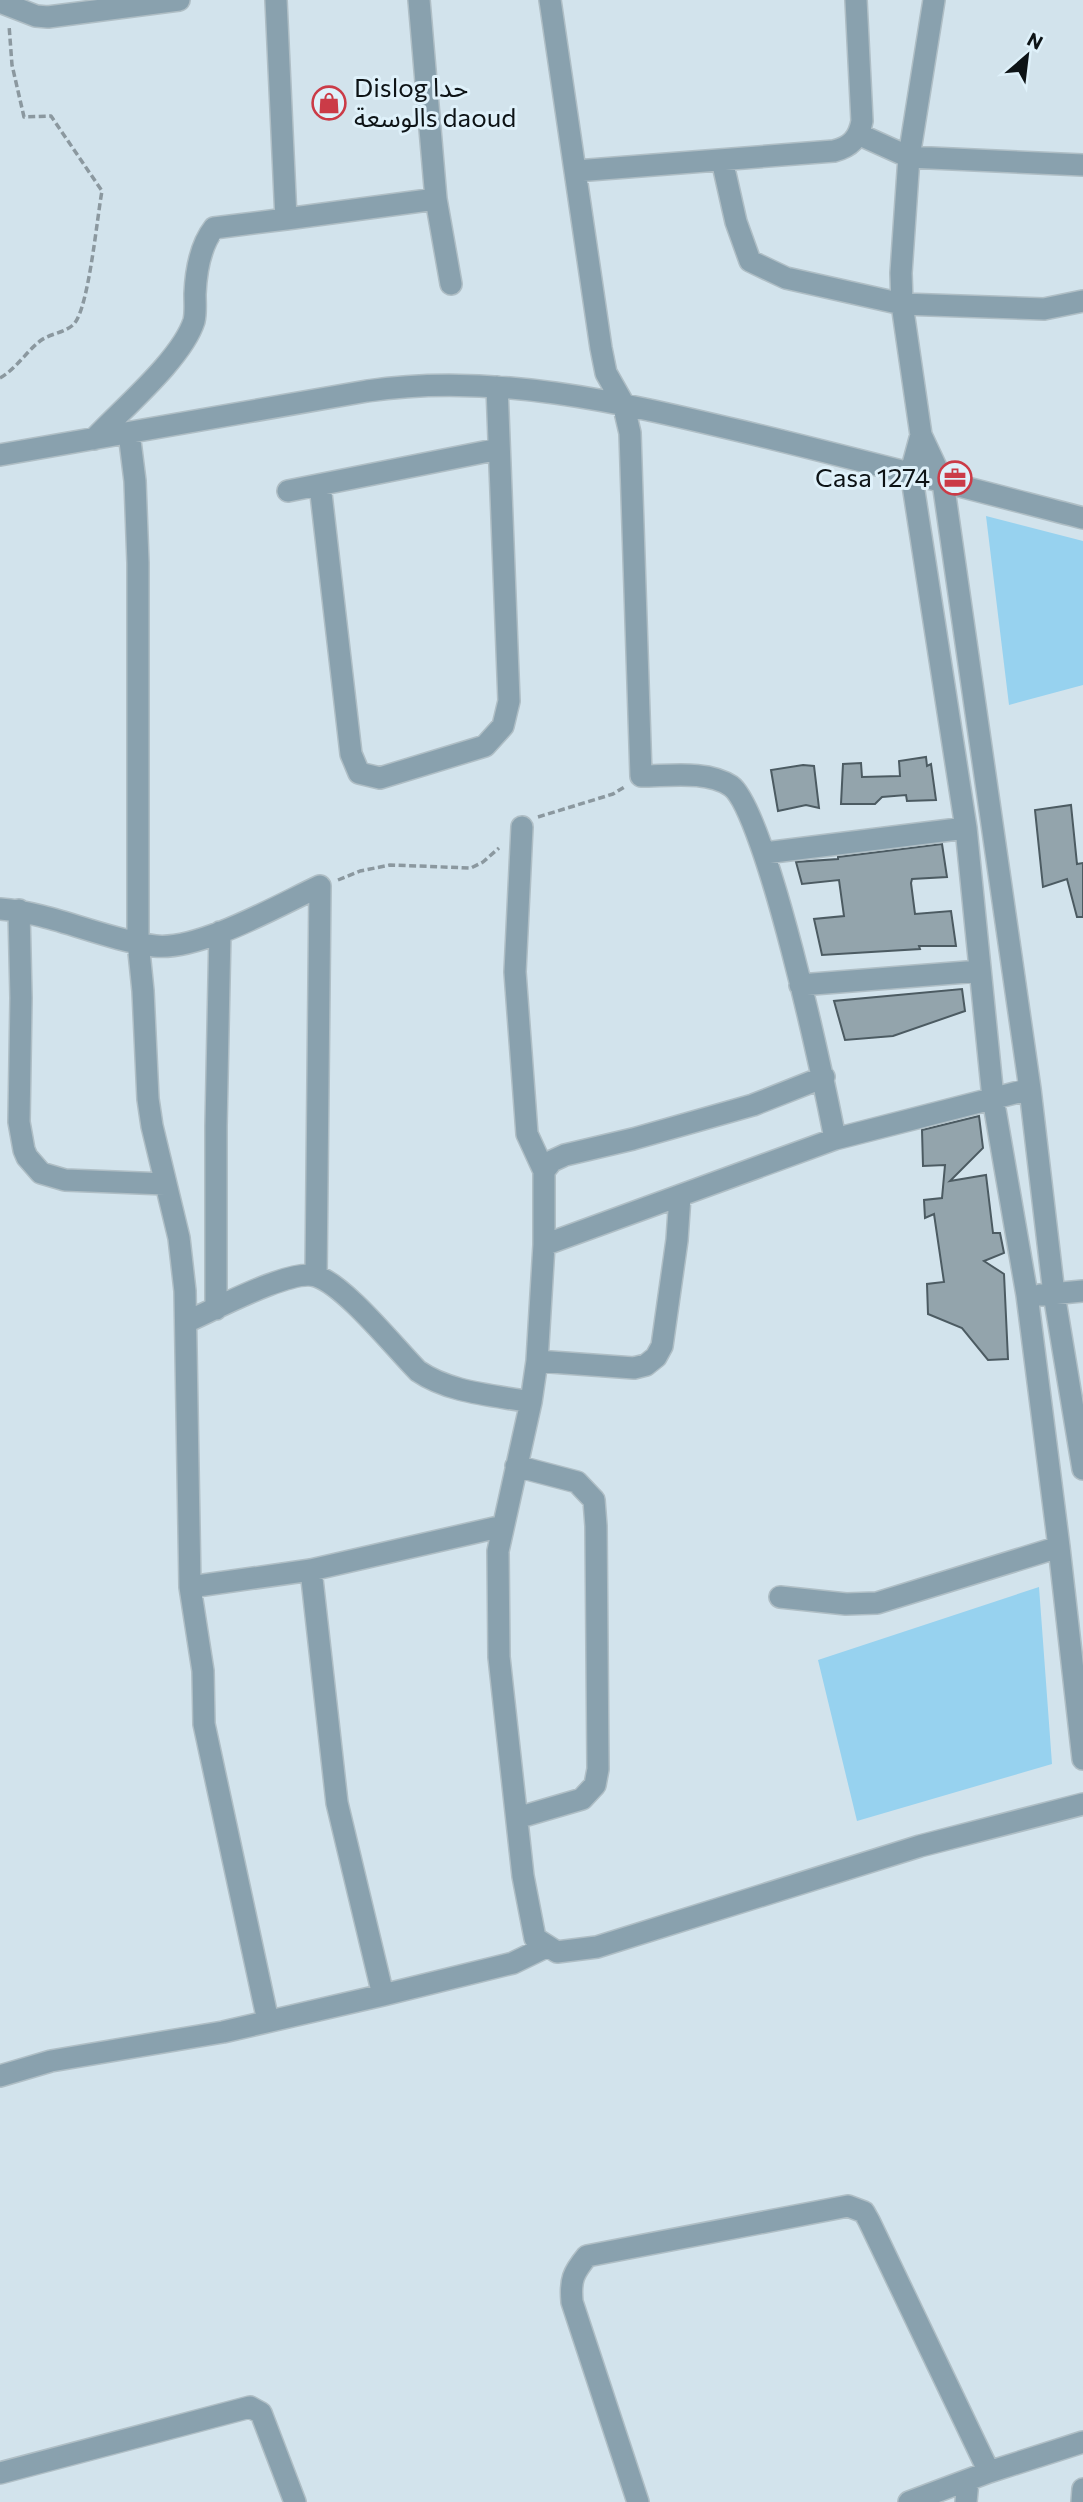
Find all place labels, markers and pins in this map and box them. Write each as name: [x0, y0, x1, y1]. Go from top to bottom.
place label: Dislog حدا الوسعةs daoud: [354, 71, 516, 133]
shop icon: Dislog حدا الوسعةs daoud: [310, 84, 348, 122]
office icon: Casa 1274: [936, 459, 974, 497]
place label: Casa 1274: [815, 461, 930, 492]

